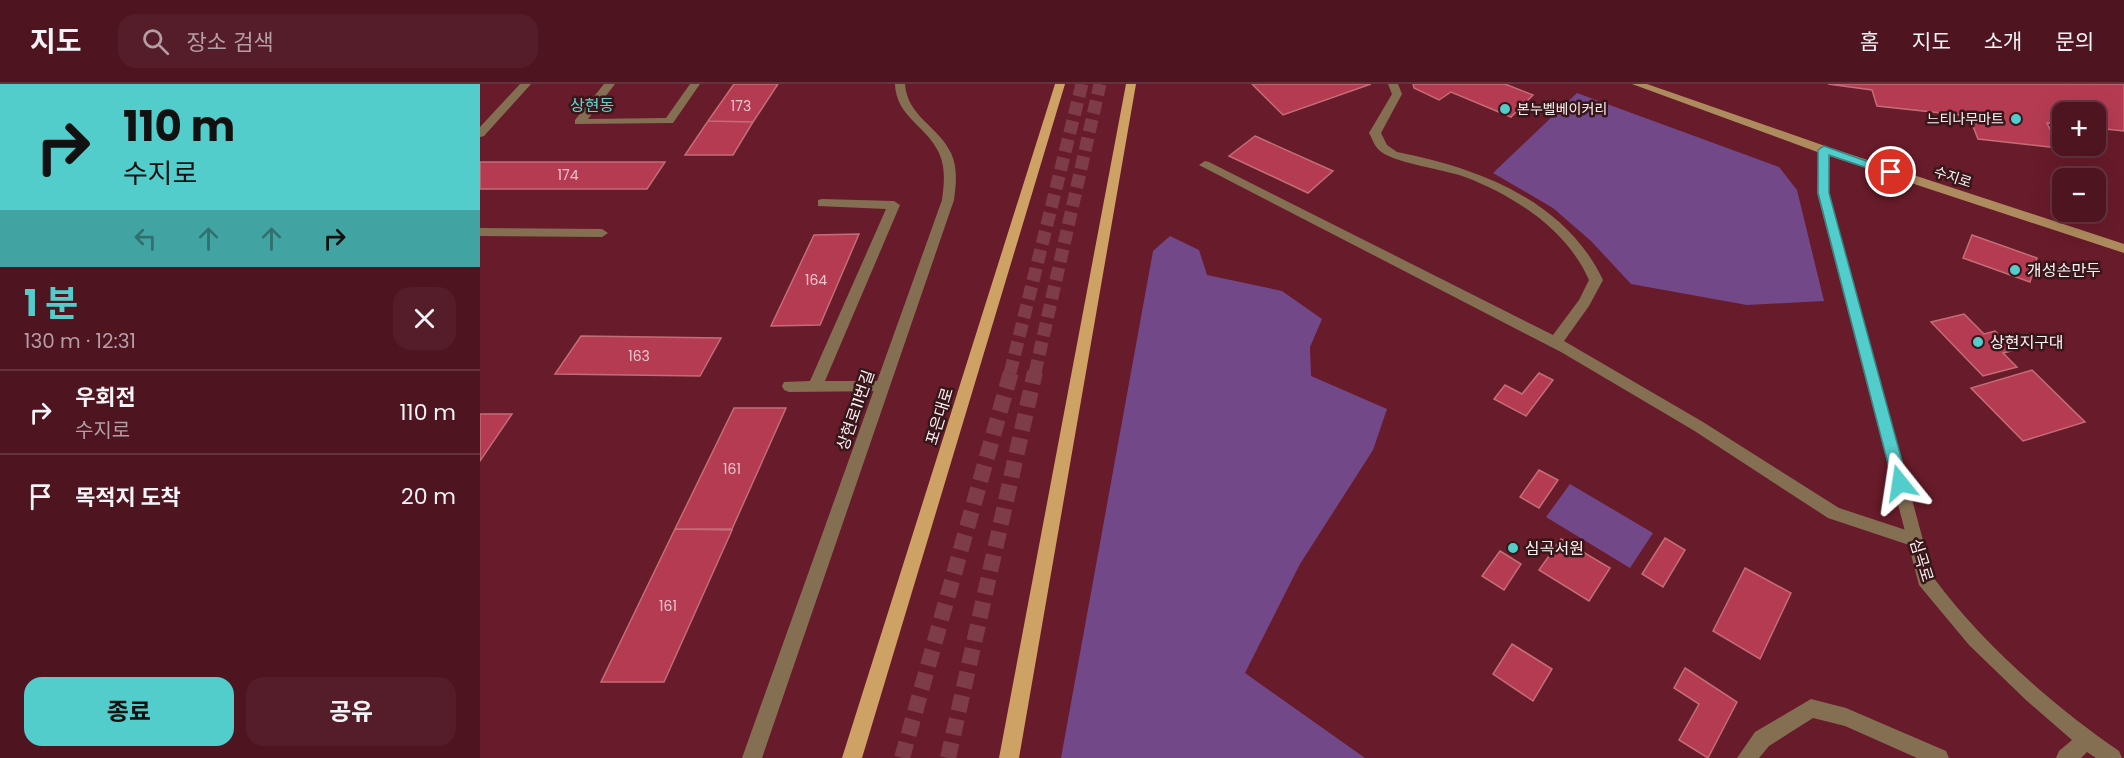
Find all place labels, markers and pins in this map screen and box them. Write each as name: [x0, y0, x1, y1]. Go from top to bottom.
place label: 본누벨베이커리: [1517, 99, 1607, 119]
marker: 본누벨베이커리: [1498, 102, 1512, 116]
place label: 느티나무마트: [1927, 109, 2004, 129]
marker: 느티나무마트: [2009, 112, 2023, 126]
pin: [1865, 146, 1916, 197]
place label: 개성손만두: [2027, 259, 2101, 282]
marker: 개성손만두: [2008, 263, 2022, 277]
place label: 상현지구대: [1990, 331, 2064, 354]
marker: 상현지구대: [1971, 335, 1985, 349]
place label: 심곡서원: [1525, 537, 1584, 560]
marker: 심곡서원: [1506, 541, 1520, 555]

